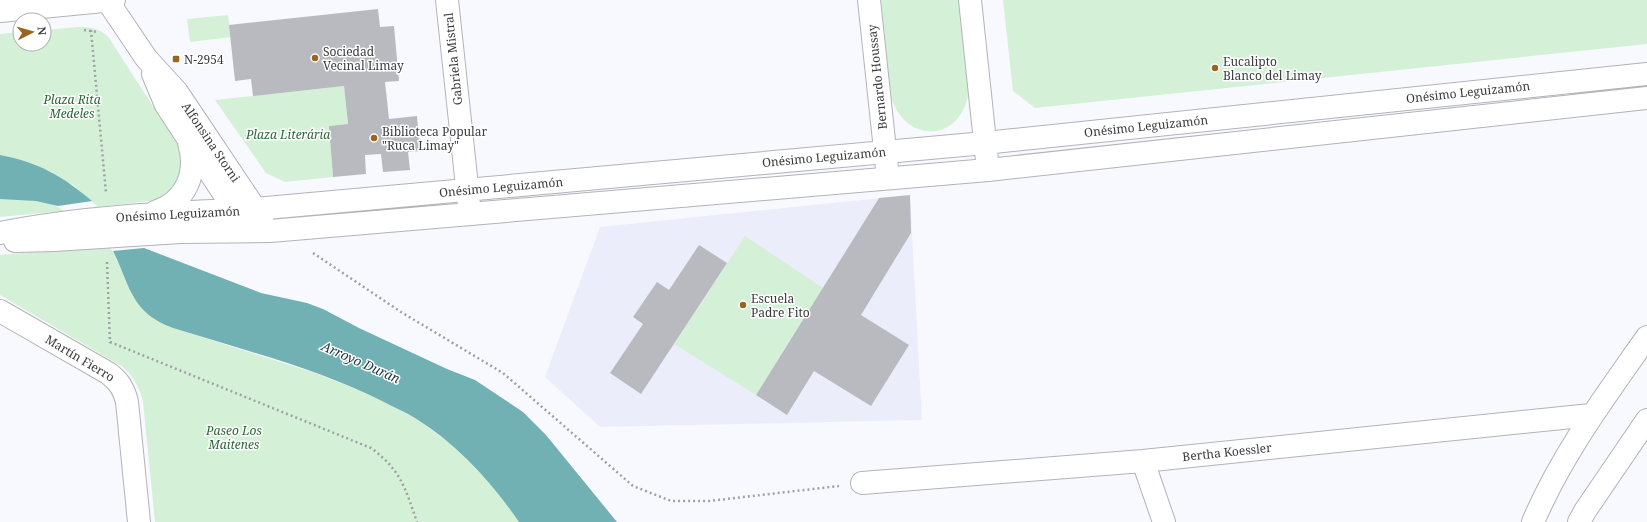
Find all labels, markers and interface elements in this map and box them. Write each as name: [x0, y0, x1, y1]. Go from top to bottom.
north arrow: [12, 12, 52, 52]
street label: Gabriela Mistral: [440, 12, 466, 106]
street label: Bernardo Houssay: [863, 23, 891, 130]
text: N: [35, 26, 50, 36]
place label: Sociedad Vecinal Limay: [323, 43, 404, 74]
place label: N-2954: [184, 51, 224, 68]
marker: Sociedad Vecinal Limay: [310, 53, 320, 63]
place label: Eucalipto Blanco del Limay: [1223, 53, 1322, 84]
marker: N-2954: [171, 54, 181, 64]
marker: Eucalipto Blanco del Limay: [1210, 63, 1220, 73]
street label: Onésimo Leguizamón: [1405, 77, 1531, 107]
park label: Plaza Rita Medeles: [42, 91, 101, 122]
street label: Alfonsina Storni: [178, 99, 244, 185]
street label: Onésimo Leguizamón: [1083, 111, 1209, 141]
place label: Biblioteca Popular "Ruca Limay": [382, 123, 488, 154]
park label: Plaza Literária: [245, 126, 330, 143]
marker: Biblioteca Popular "Ruca Limay": [369, 133, 379, 143]
street label: Onésimo Leguizamón: [761, 143, 887, 171]
street label: Onésimo Leguizamón: [438, 173, 564, 201]
street label: Onésimo Leguizamón: [115, 202, 241, 226]
place label: Escuela Padre Fito: [751, 290, 810, 321]
marker: Escuela Padre Fito: [738, 300, 748, 310]
street label: Martín Fierro: [42, 331, 118, 385]
water label: Arroyo Durán: [318, 336, 403, 387]
park label: Paseo Los Maitenes: [205, 422, 262, 453]
street label: Bertha Koessler: [1181, 439, 1273, 465]

